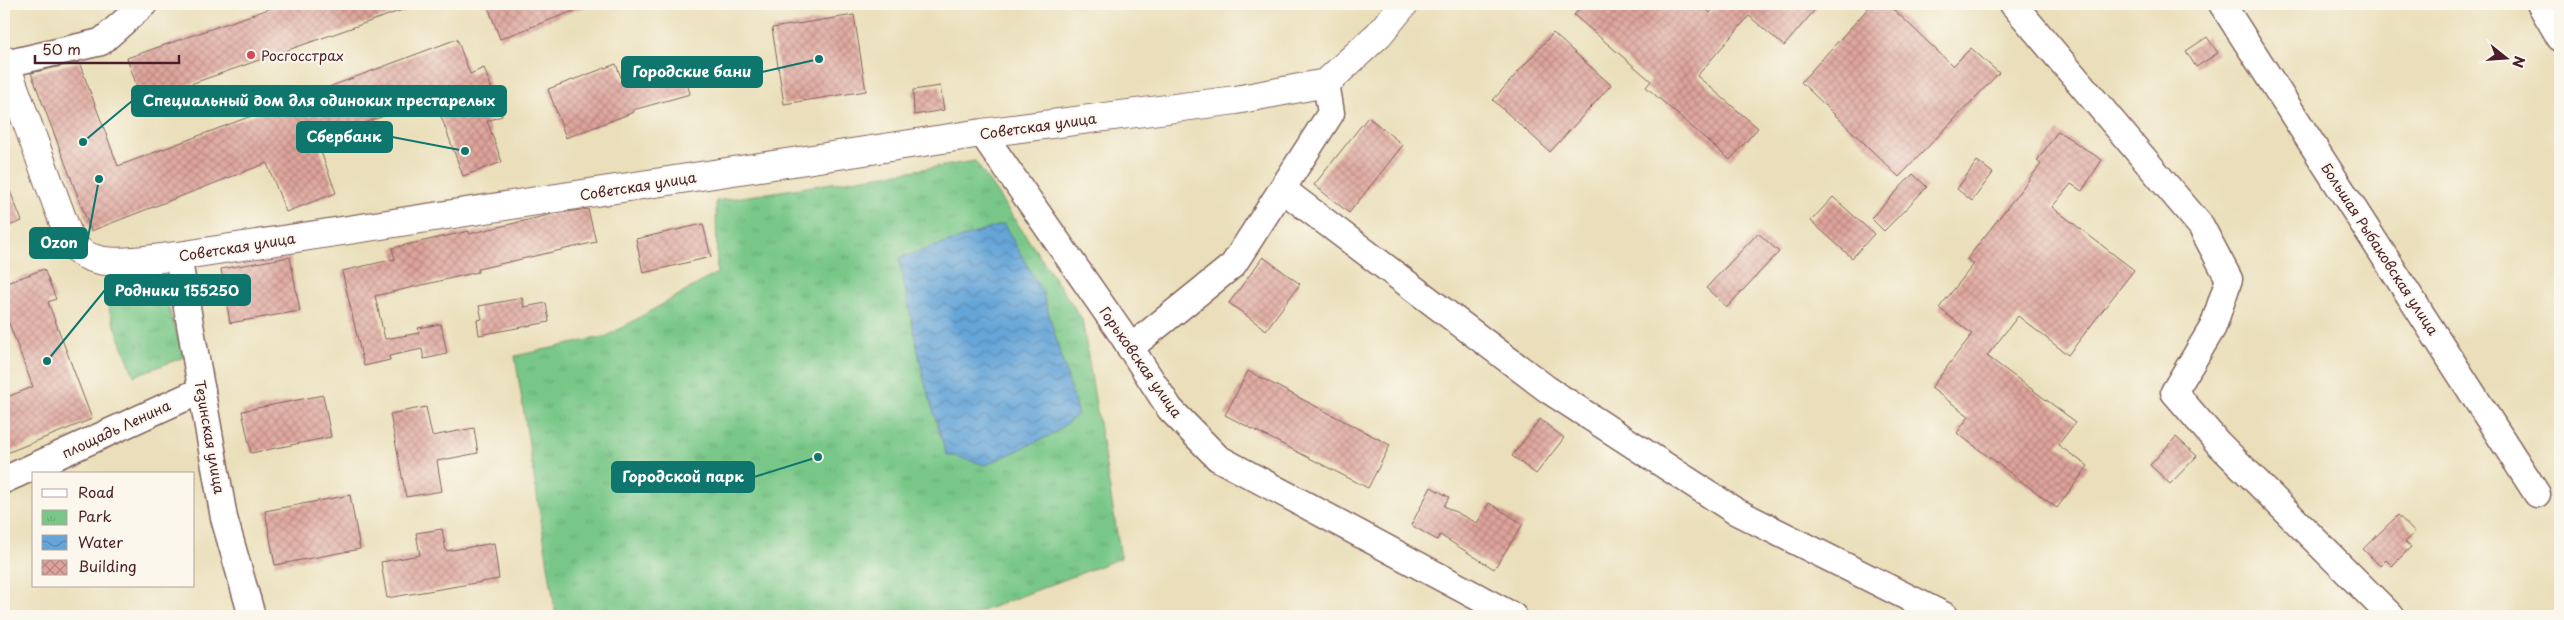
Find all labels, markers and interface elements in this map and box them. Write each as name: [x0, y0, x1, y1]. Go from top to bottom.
scale bar: [35, 32, 179, 64]
north arrow: [2482, 32, 2532, 82]
text: 50 m: [42, 37, 81, 60]
place label: Росгосстрах: [261, 45, 344, 66]
marker: Росгосстрах: [245, 49, 257, 61]
text: N: [2507, 54, 2531, 70]
callout: Городские бани: [622, 57, 762, 87]
text: Городские бани: [632, 59, 752, 82]
callout: Специальный дом для одиноких престарелых: [132, 86, 506, 116]
text: Специальный дом для одиноких престарелых: [143, 88, 496, 111]
street label: Советская улица: [978, 107, 1098, 145]
callout: Сбербанк: [297, 122, 392, 152]
text: Сбербанк: [306, 124, 382, 147]
street label: Большая Рыбаковская улица: [2316, 159, 2444, 339]
street label: Советская улица: [578, 166, 698, 206]
street label: Советская улица: [177, 227, 297, 267]
callout: Ozon: [30, 228, 87, 258]
text: Ozon: [40, 230, 78, 253]
callout: Родники 155250: [105, 275, 250, 305]
text: Родники 155250: [115, 278, 239, 301]
street label: Горьковская улица: [1095, 302, 1187, 422]
street label: Тезинская улица: [190, 378, 230, 496]
street label: площадь Ленина: [58, 395, 174, 463]
callout: Городской парк: [612, 462, 754, 492]
text: Городской парк: [622, 464, 744, 487]
legend: [32, 472, 195, 588]
text: Road: [78, 480, 114, 503]
text: Park: [78, 504, 112, 527]
text: Water: [78, 530, 123, 553]
text: Building: [78, 554, 137, 577]

